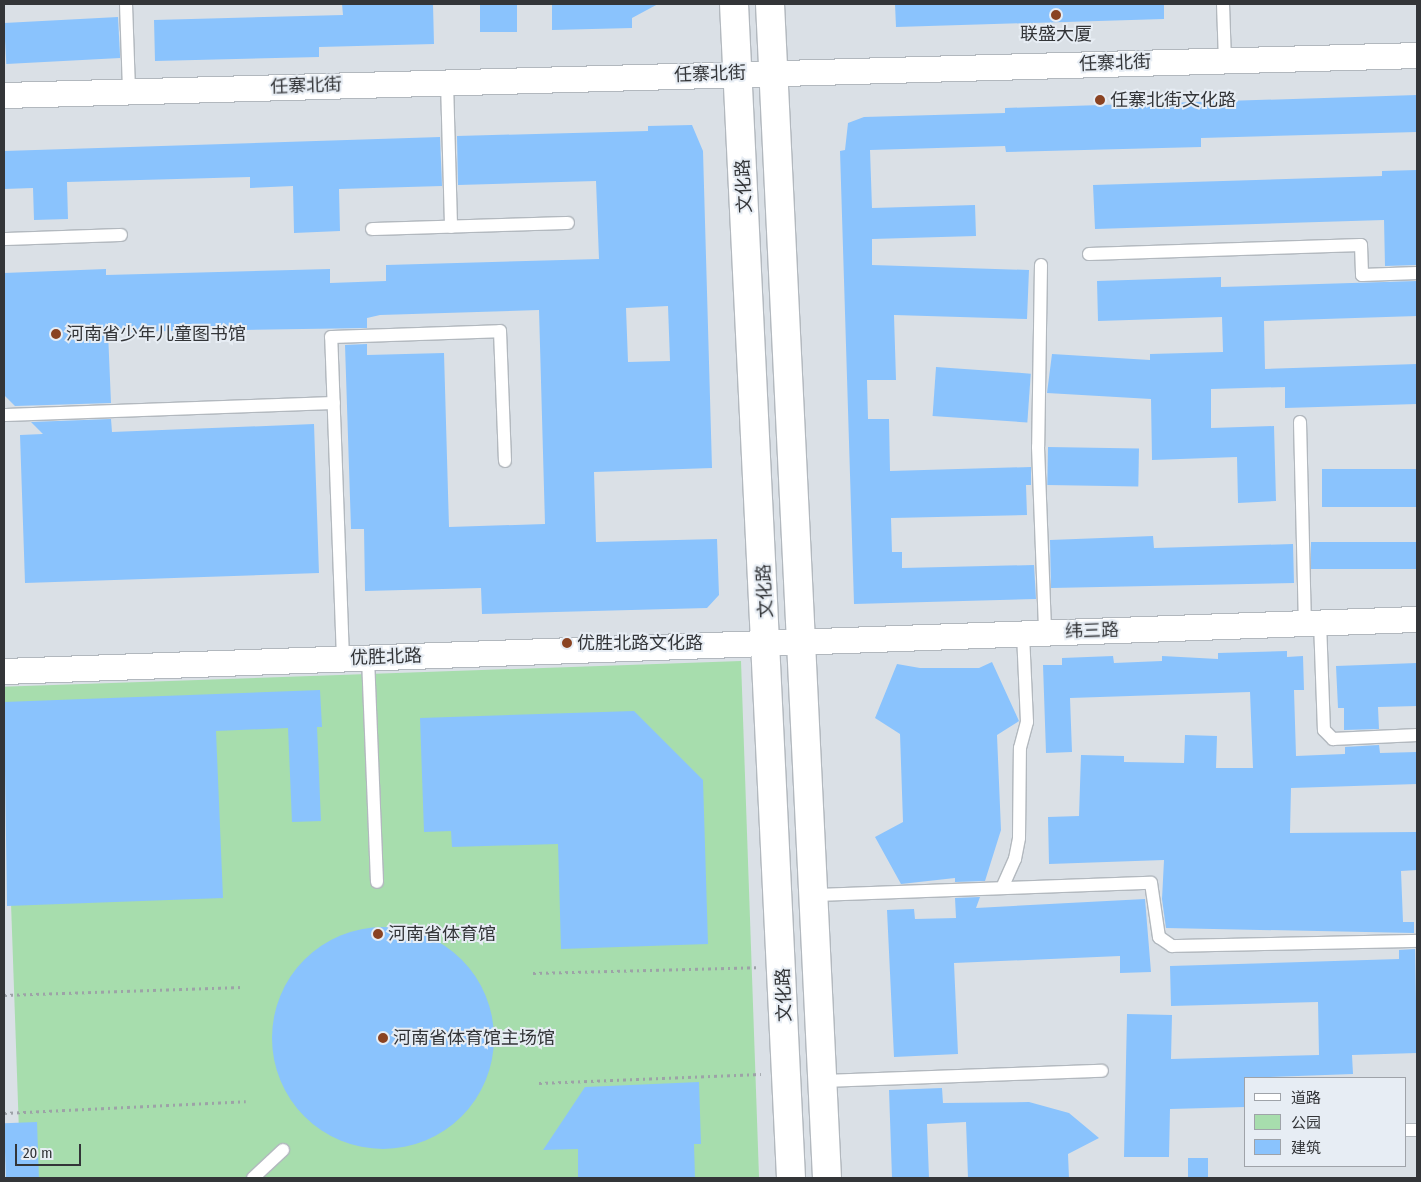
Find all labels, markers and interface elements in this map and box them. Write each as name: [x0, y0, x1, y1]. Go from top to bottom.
marker: 联盛大厦: [1050, 9, 1062, 21]
place label: 联盛大厦: [1020, 23, 1092, 45]
street label: 任寨北街: [1079, 51, 1151, 75]
street label: 任寨北街: [674, 62, 746, 86]
street label: 任寨北街: [270, 74, 342, 98]
place label: 任寨北街文化路: [1110, 89, 1236, 111]
marker: 任寨北街文化路: [1094, 94, 1106, 106]
street label: 文化路: [732, 158, 756, 214]
place label: 河南省少年儿童图书馆: [66, 323, 246, 345]
marker: 河南省少年儿童图书馆: [50, 328, 62, 340]
street label: 文化路: [753, 563, 777, 619]
street label: 纬三路: [1065, 619, 1119, 643]
place label: 优胜北路文化路: [577, 632, 703, 654]
marker: 优胜北路文化路: [561, 637, 573, 649]
street label: 优胜北路: [350, 645, 422, 669]
place label: 河南省体育馆: [388, 923, 496, 945]
marker: 河南省体育馆: [372, 928, 384, 940]
street label: 文化路: [772, 968, 796, 1022]
place label: 河南省体育馆主场馆: [393, 1027, 555, 1049]
marker: 河南省体育馆主场馆: [377, 1032, 389, 1044]
legend: [1244, 1077, 1406, 1167]
text: 道路: [1291, 1089, 1321, 1107]
text: 公园: [1291, 1114, 1321, 1132]
scale bar: [18, 1134, 84, 1166]
text: 建筑: [1291, 1139, 1321, 1157]
text: 20 m: [23, 1144, 53, 1162]

